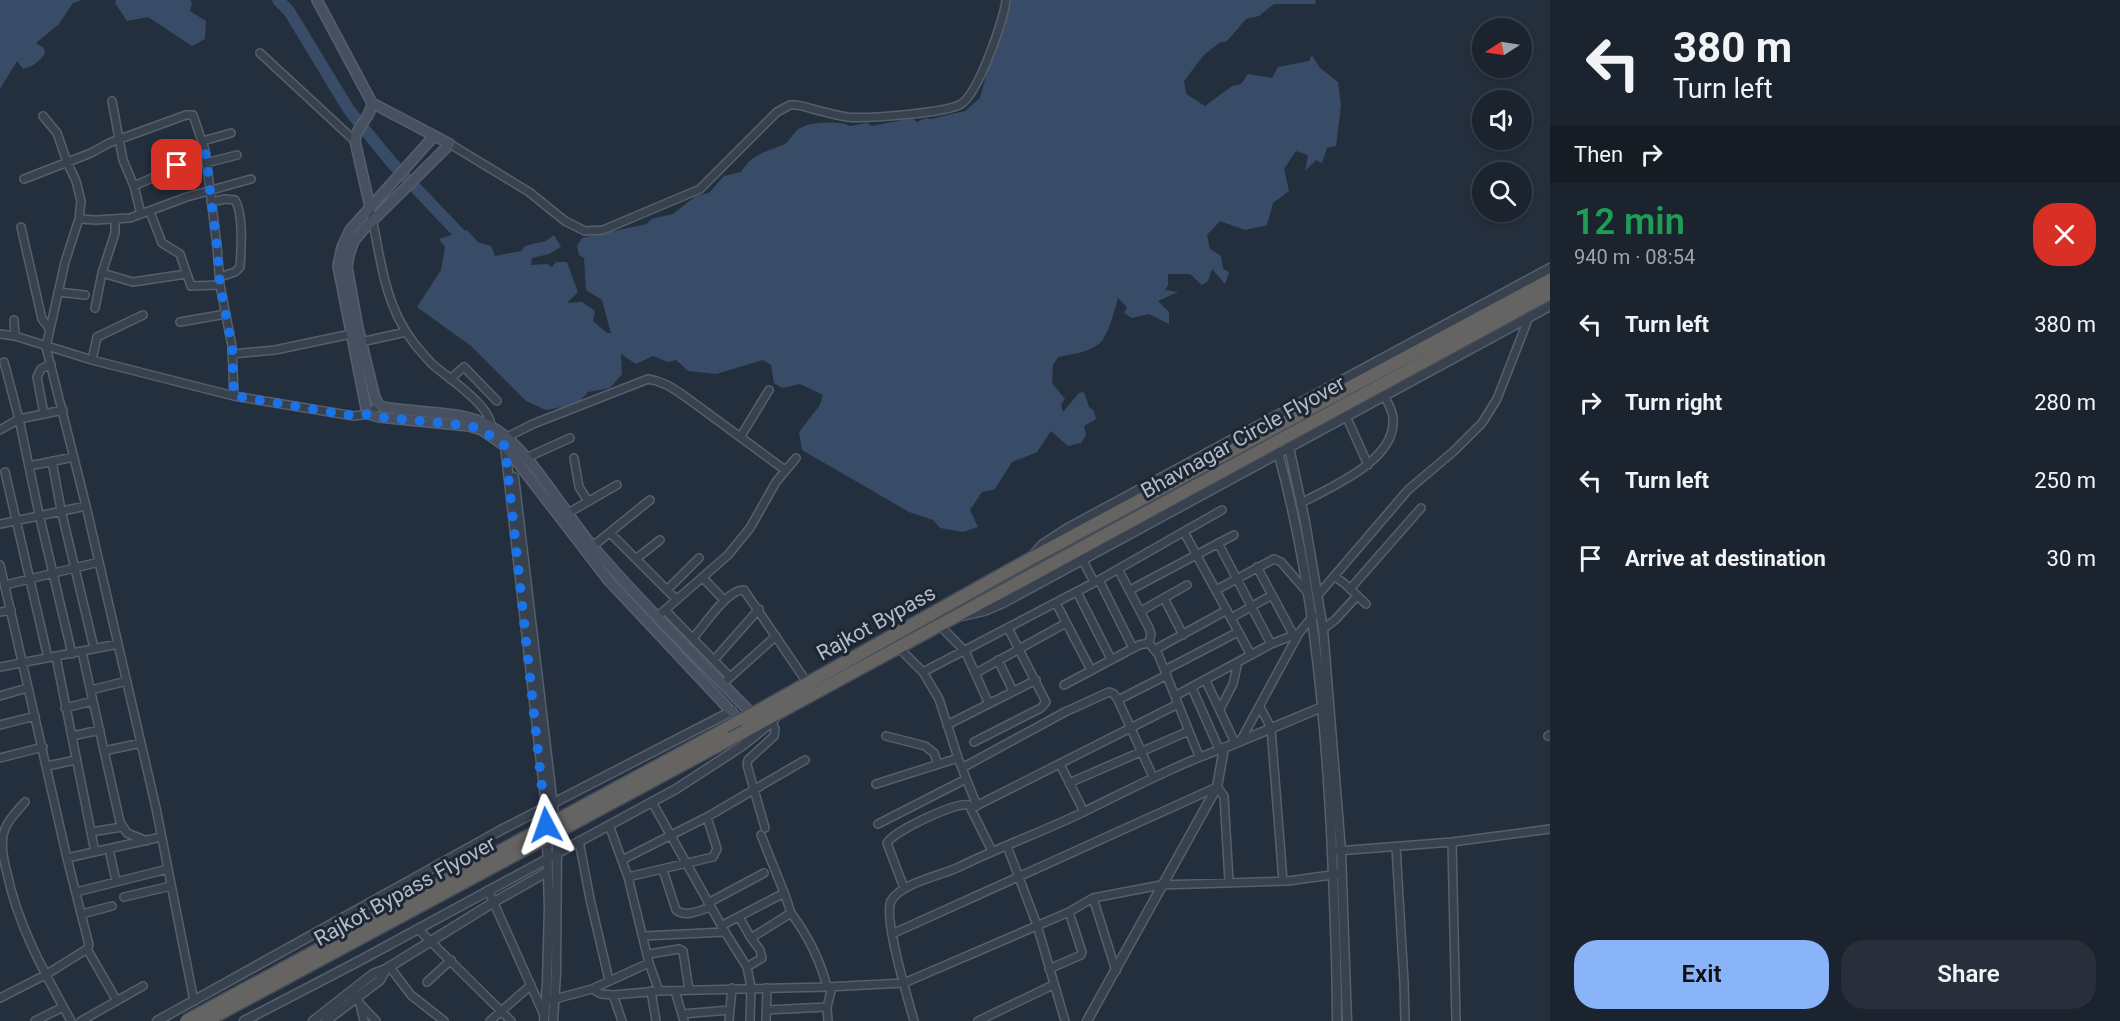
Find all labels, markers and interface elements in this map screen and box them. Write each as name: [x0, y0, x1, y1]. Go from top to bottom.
north arrow: [1472, 18, 1532, 78]
map controls: [1472, 18, 1532, 222]
text: 380 m: [1673, 23, 1792, 72]
icon: left: [1574, 24, 1652, 102]
text: Turn left: [1673, 73, 1773, 105]
button: sound: [1472, 90, 1532, 150]
icon: right: [1635, 138, 1668, 171]
pin: [151, 139, 202, 190]
text: Then: [1574, 142, 1623, 167]
icon: arrive: [160, 148, 193, 181]
button: search: [1472, 162, 1532, 222]
text: 12 min: [1574, 201, 1685, 243]
button: close: [2033, 203, 2096, 266]
text: 940 m · 08:54: [1574, 245, 1695, 269]
icon: left: [1574, 308, 1607, 341]
text: Turn left: [1625, 312, 1709, 337]
text: 380 m: [2034, 312, 2096, 337]
street label: Bhavnagar Circle Flyover: [1137, 371, 1349, 503]
icon: right: [1574, 386, 1607, 419]
text: Turn right: [1625, 390, 1722, 415]
text: 280 m: [2034, 390, 2096, 415]
icon: left: [1574, 464, 1607, 497]
text: Turn left: [1625, 468, 1709, 493]
text: 250 m: [2034, 468, 2096, 493]
icon: arrive: [1574, 542, 1607, 575]
text: Arrive at destination: [1625, 546, 1826, 571]
text: 30 m: [2047, 546, 2096, 571]
street label: Rajkot Bypass: [812, 581, 940, 665]
position arrow: [514, 793, 578, 857]
street label: Rajkot Bypass Flyover: [310, 831, 500, 951]
button: Exit: [1574, 940, 1829, 1009]
button: Share: [1841, 940, 2096, 1009]

